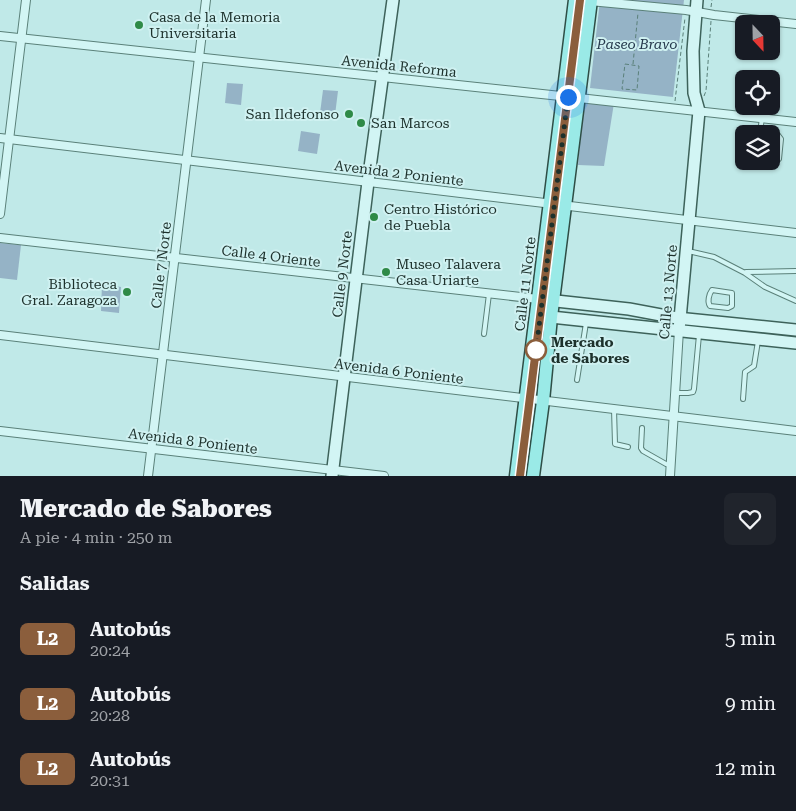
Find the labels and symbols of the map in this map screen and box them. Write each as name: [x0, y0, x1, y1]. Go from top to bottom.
place label: Casa de la Memoria Universitaria: [149, 9, 280, 41]
north arrow: [735, 15, 780, 60]
marker: Casa de la Memoria Universitaria: [133, 19, 145, 31]
park label: Paseo Bravo: [596, 36, 677, 52]
street label: Avenida Reforma: [341, 52, 458, 80]
your location: [556, 85, 581, 110]
place label: San Ildefonso: [246, 106, 339, 122]
marker: San Ildefonso: [343, 108, 355, 120]
place label: San Marcos: [371, 115, 450, 131]
marker: San Marcos: [355, 117, 367, 129]
street label: Avenida 2 Poniente: [333, 157, 465, 189]
place label: Centro Histórico de Puebla: [384, 201, 497, 233]
marker: Centro Histórico de Puebla: [368, 211, 380, 223]
street label: Calle 7 Norte: [148, 220, 174, 309]
street label: Calle 9 Norte: [329, 229, 355, 318]
street label: Calle 11 Norte: [511, 236, 539, 332]
street label: Calle 4 Oriente: [221, 242, 322, 270]
street label: Calle 13 Norte: [656, 244, 680, 340]
place label: Museo Talavera Casa Uriarte: [396, 256, 501, 288]
marker: Museo Talavera Casa Uriarte: [380, 266, 392, 278]
place label: Biblioteca Gral. Zaragoza: [21, 276, 117, 308]
marker: Biblioteca Gral. Zaragoza: [121, 286, 133, 298]
place label: Mercado de Sabores: [551, 334, 629, 366]
marker: Mercado de Sabores: [525, 339, 547, 361]
street label: Avenida 6 Poniente: [333, 355, 465, 387]
street label: Avenida 8 Poniente: [127, 425, 259, 457]

